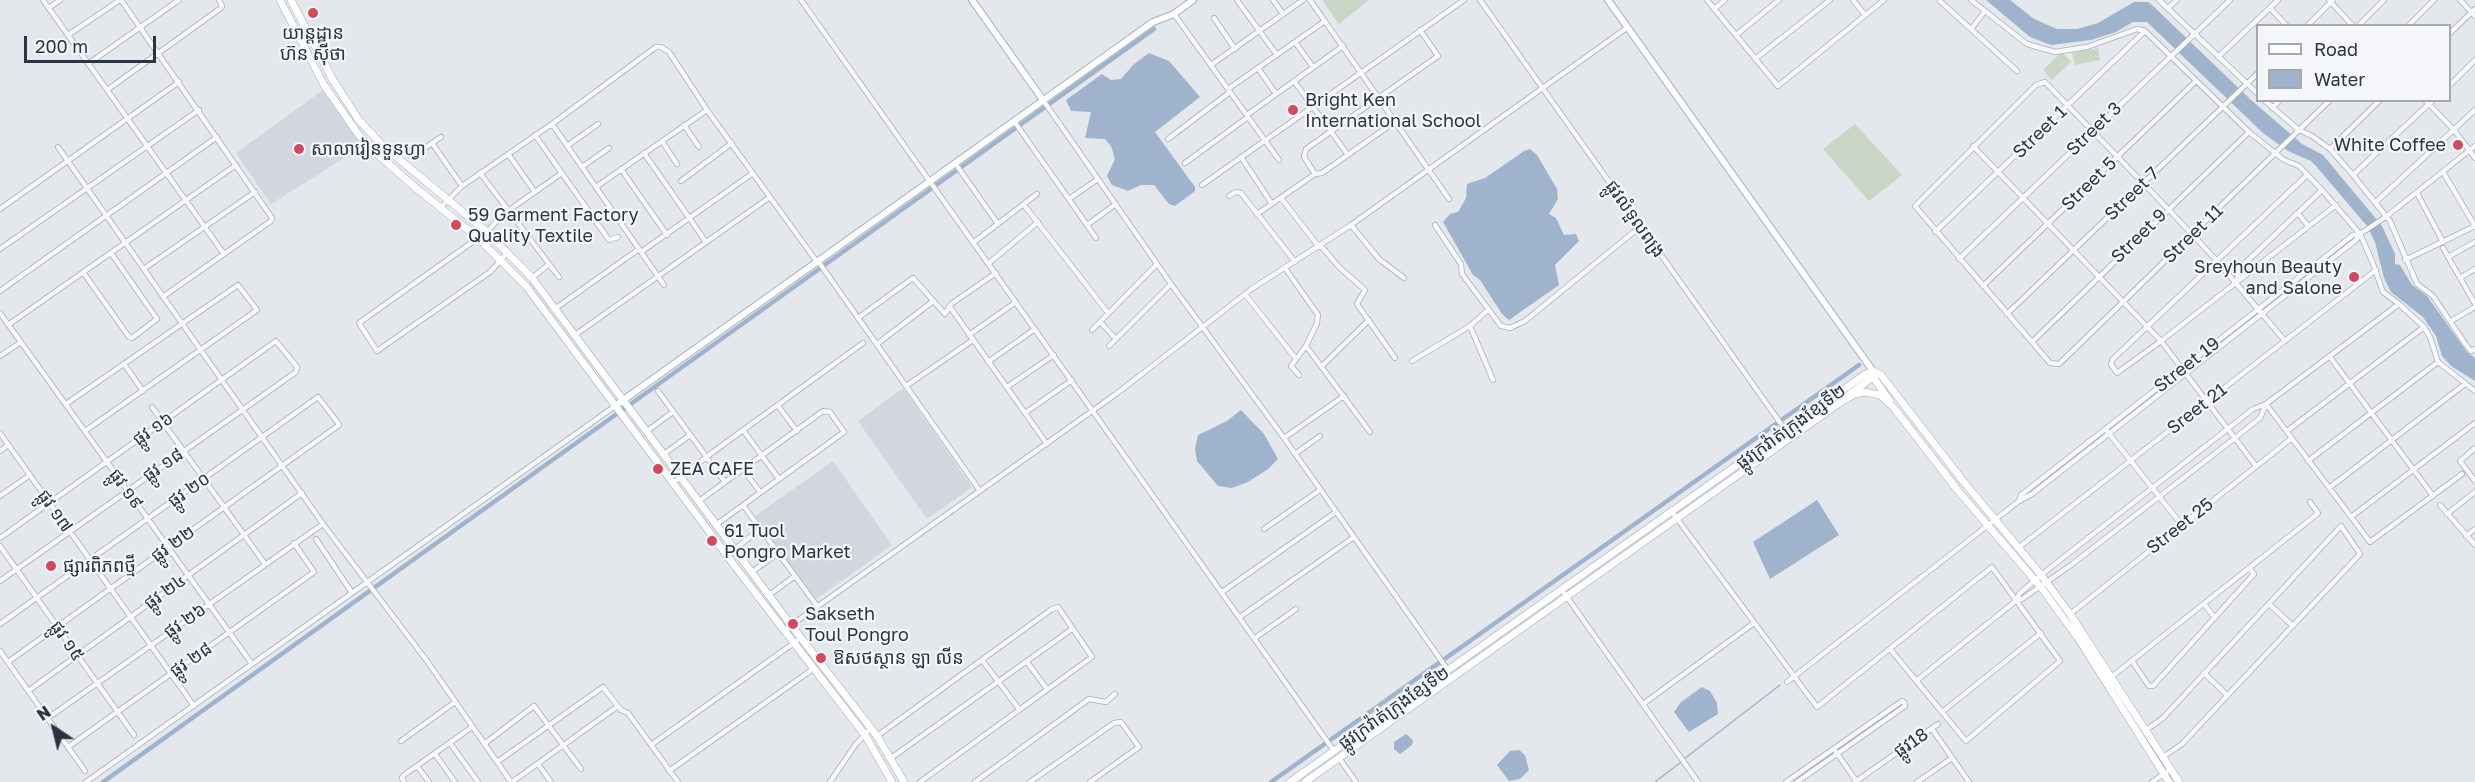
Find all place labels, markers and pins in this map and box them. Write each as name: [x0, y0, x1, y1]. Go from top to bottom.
marker: យាន្ដដ្ឋាន ហ៊ន ស៊ីថា: [306, 6, 320, 20]
place label: យាន្ដដ្ឋាន ហ៊ន ស៊ីថា: [280, 22, 346, 64]
place label: Bright Ken International School: [1305, 89, 1481, 132]
marker: Bright Ken International School: [1286, 103, 1300, 117]
place label: White Coffee: [2334, 134, 2446, 156]
place label: សាលារៀនទួនហ្វា: [311, 138, 426, 160]
marker: White Coffee: [2451, 138, 2465, 152]
marker: សាលារៀនទួនហ្វា: [292, 142, 306, 156]
place label: 59 Garment Factory Quality Textile: [468, 204, 639, 246]
marker: 59 Garment Factory Quality Textile: [449, 218, 463, 232]
place label: Sreyhoun Beauty and Salone: [2194, 256, 2342, 298]
marker: Sreyhoun Beauty and Salone: [2347, 270, 2361, 284]
place label: ZEA CAFE: [670, 458, 754, 480]
marker: ZEA CAFE: [651, 462, 665, 476]
place label: 61 Tuol Pongro Market: [724, 520, 851, 562]
marker: 61 Tuol Pongro Market: [705, 534, 719, 548]
place label: ផ្សារពិភពថ្មី: [63, 555, 136, 577]
marker: ផ្សារពិភពថ្មី: [44, 559, 58, 573]
place label: Sakseth Toul Pongro: [805, 603, 909, 646]
marker: Sakseth Toul Pongro: [786, 617, 800, 631]
place label: ឱសថស្ថាន ឡា លីន: [833, 647, 964, 669]
marker: ឱសថស្ថាន ឡា លីន: [814, 651, 828, 665]

